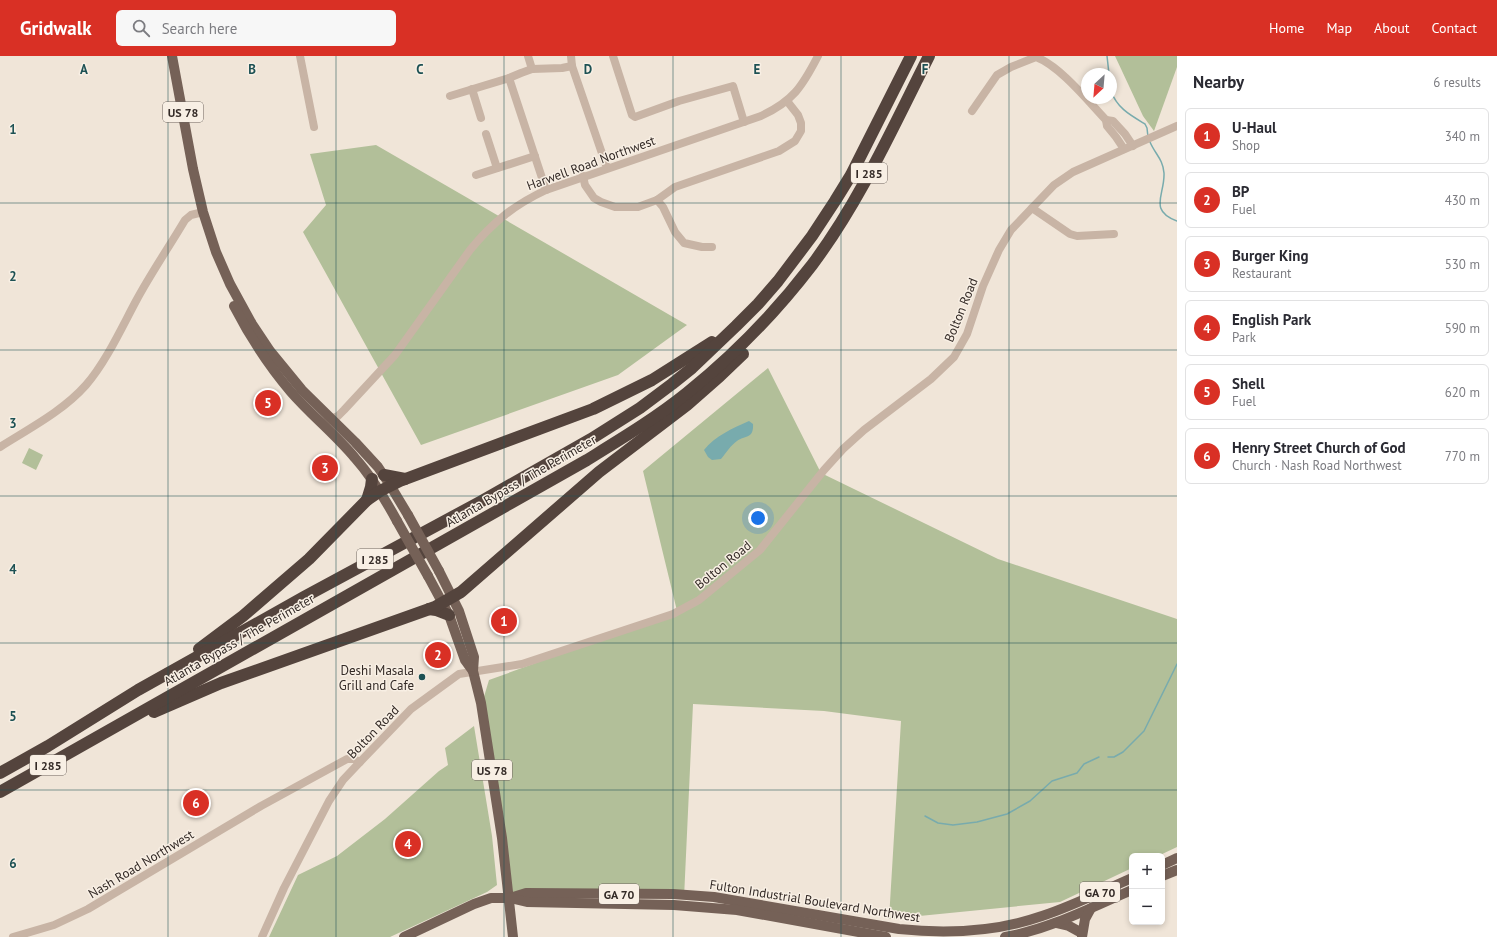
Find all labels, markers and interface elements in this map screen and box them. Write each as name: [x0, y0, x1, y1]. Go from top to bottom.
search box: [116, 10, 396, 46]
text: Gridwalk: [20, 16, 92, 40]
icon: search: [130, 17, 152, 39]
text: Search here: [162, 19, 237, 38]
text: Home: [1269, 19, 1304, 37]
text: Map: [1326, 19, 1352, 37]
text: About: [1374, 19, 1410, 37]
text: Contact: [1432, 19, 1477, 37]
text: A: [80, 61, 88, 78]
text: B: [248, 61, 256, 78]
text: C: [416, 61, 424, 78]
text: D: [584, 61, 592, 78]
text: E: [754, 61, 761, 78]
text: F: [922, 61, 929, 78]
north arrow: [1081, 68, 1117, 104]
text: Nearby: [1193, 71, 1244, 93]
text: 6 results: [1433, 74, 1481, 91]
road number: US 78: [163, 102, 203, 122]
text: U-Haul: [1232, 118, 1277, 137]
text: 1: [9, 121, 17, 138]
text: 1: [1203, 128, 1211, 145]
text: 340 m: [1445, 128, 1480, 145]
street label: Harwell Road Northwest: [524, 132, 658, 194]
text: Shop: [1232, 137, 1260, 154]
road number: I 285: [851, 163, 887, 183]
text: BP: [1232, 182, 1249, 201]
text: 2: [1203, 192, 1211, 209]
text: 430 m: [1445, 192, 1480, 209]
text: Fuel: [1232, 201, 1256, 218]
text: Burger King: [1232, 246, 1308, 265]
text: 3: [1203, 256, 1211, 273]
text: 530 m: [1445, 256, 1480, 273]
text: Restaurant: [1232, 265, 1291, 282]
text: 2: [9, 268, 17, 285]
street label: Bolton Road: [940, 275, 982, 345]
text: English Park: [1232, 310, 1311, 329]
text: 4: [1203, 320, 1211, 337]
text: 590 m: [1445, 320, 1480, 337]
text: Park: [1232, 329, 1256, 346]
text: Shell: [1232, 374, 1265, 393]
text: 5: [1203, 384, 1211, 401]
text: 620 m: [1445, 384, 1480, 401]
pin: 5: [255, 388, 281, 418]
text: Fuel: [1232, 393, 1256, 410]
text: 3: [9, 415, 17, 432]
street label: Atlanta Bypass / The Perimeter: [443, 431, 600, 531]
text: Henry Street Church of God: [1232, 438, 1406, 457]
text: 6: [1203, 448, 1211, 465]
text: 770 m: [1445, 448, 1480, 465]
pin: 3: [312, 453, 338, 483]
text: Church · Nash Road Northwest: [1232, 457, 1402, 474]
your location: [748, 508, 768, 528]
street label: Bolton Road: [691, 537, 755, 593]
road number: I 285: [357, 549, 393, 569]
text: 4: [9, 561, 17, 578]
street label: Atlanta Bypass / The Perimeter: [161, 590, 318, 690]
pin: 1: [491, 606, 517, 636]
pin: 2: [425, 640, 451, 670]
place label: Deshi Masala Grill and Cafe: [339, 662, 414, 694]
marker: Deshi Masala Grill and Cafe: [417, 672, 427, 682]
street label: Bolton Road: [343, 702, 403, 762]
text: 5: [9, 708, 17, 725]
road number: I 285: [30, 755, 66, 775]
road number: US 78: [472, 760, 512, 780]
pin: 6: [183, 788, 209, 818]
street label: Nash Road Northwest: [85, 825, 197, 902]
pin: 4: [395, 829, 421, 859]
map controls: [1129, 853, 1165, 925]
button: +: [1129, 853, 1165, 889]
text: 6: [9, 855, 17, 872]
street label: Fulton Industrial Boulevard Northwest: [708, 876, 922, 926]
road number: GA 70: [1080, 882, 1120, 902]
road number: GA 70: [599, 884, 639, 904]
button: −: [1129, 889, 1165, 925]

